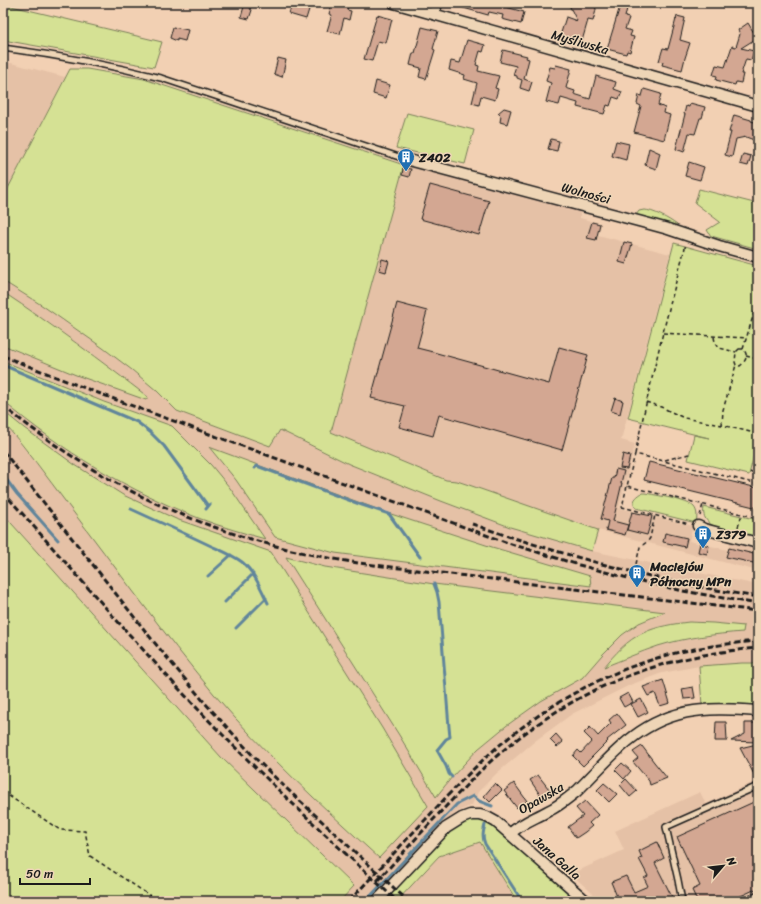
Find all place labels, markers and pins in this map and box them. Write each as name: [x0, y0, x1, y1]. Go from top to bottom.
place label: Z402: [418, 146, 451, 169]
building icon: Z402: [396, 147, 416, 172]
place label: Z379: [715, 523, 746, 546]
building icon: Z379: [693, 524, 713, 549]
place label: Maciejów Północny MPn: [649, 555, 732, 593]
building icon: Maciejów Północny MPn: [627, 563, 647, 588]

